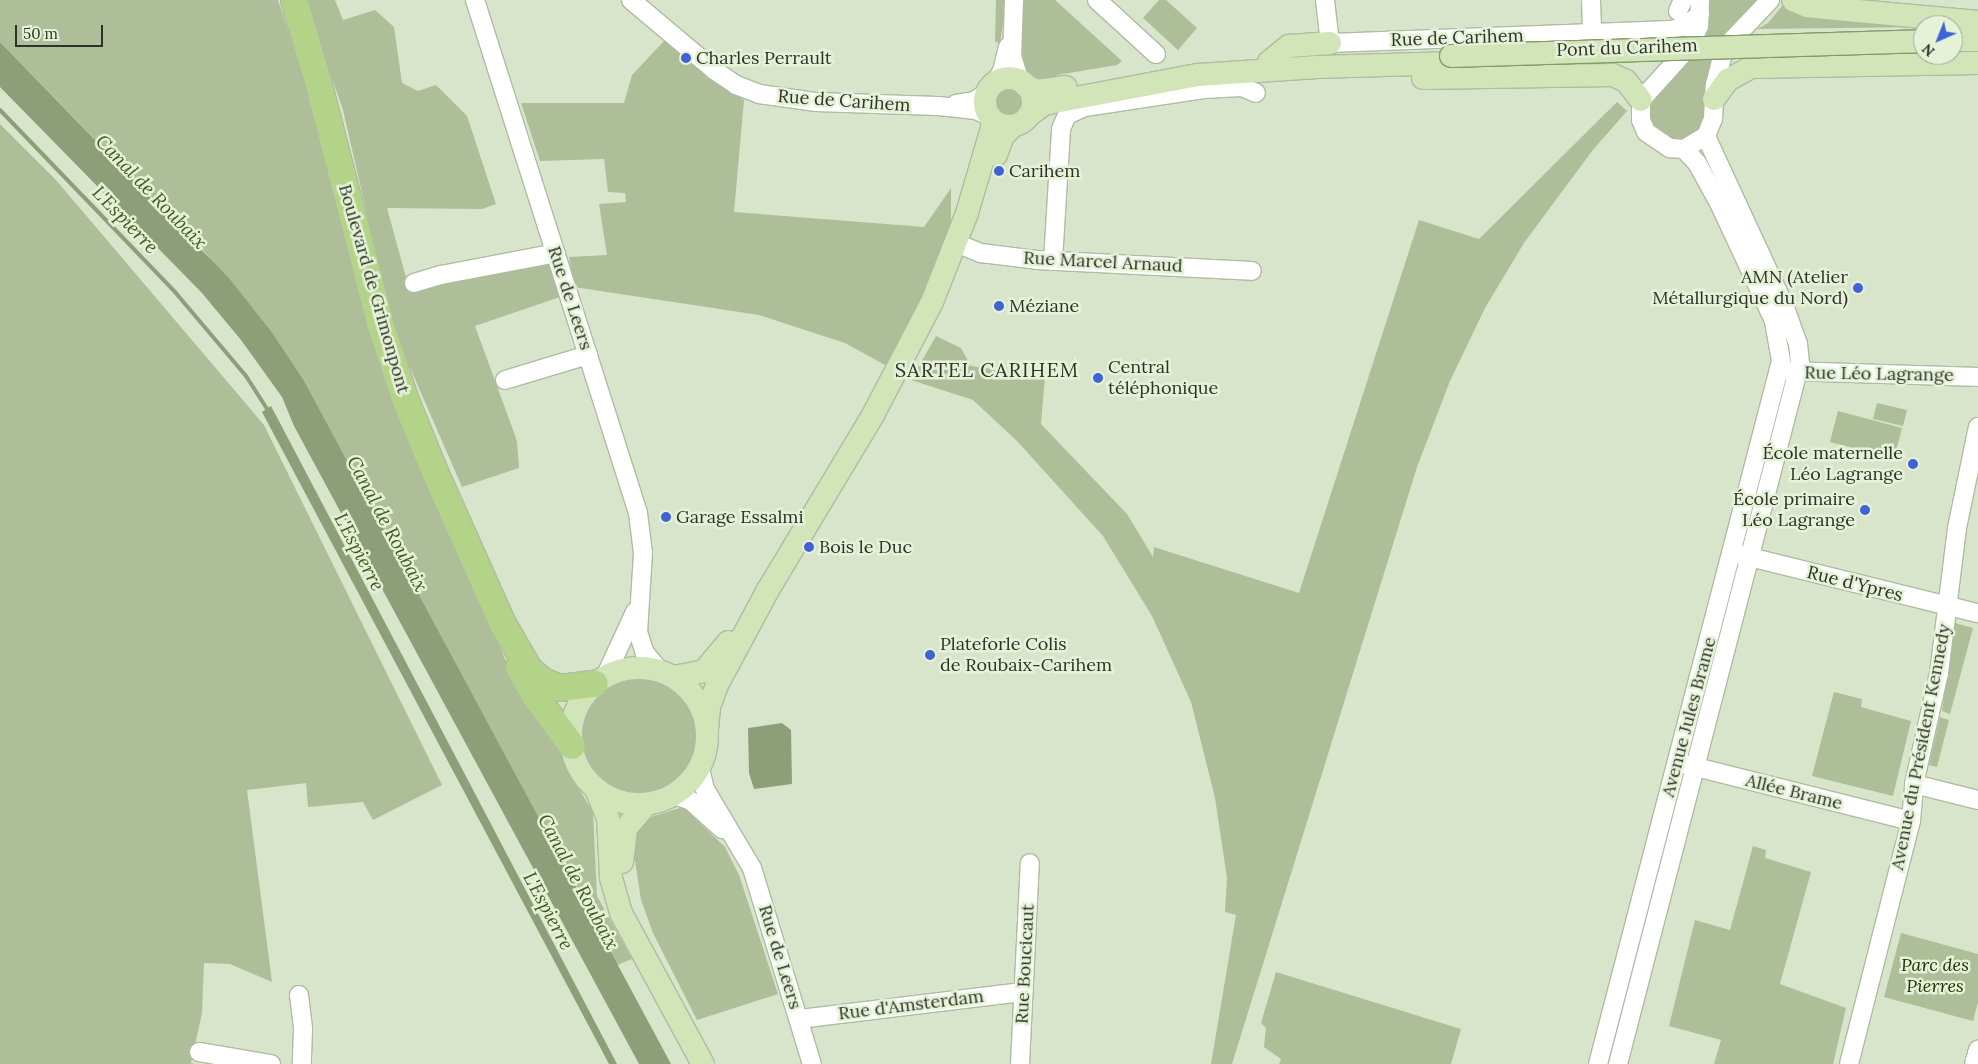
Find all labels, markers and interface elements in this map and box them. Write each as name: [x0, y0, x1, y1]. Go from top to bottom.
scale bar: [18, 15, 105, 47]
north arrow: [1913, 15, 1963, 65]
text: 50 m: [23, 24, 58, 43]
street label: Rue de Carihem: [1390, 25, 1524, 51]
street label: Pont du Carihem: [1556, 35, 1698, 61]
text: N: [1918, 40, 1938, 60]
place label: Charles Perrault: [696, 47, 832, 69]
marker: Charles Perrault: [680, 52, 692, 64]
street label: Rue de Carihem: [777, 86, 911, 116]
water label: Canal de Roubaix: [91, 130, 211, 254]
place label: Carihem: [1009, 160, 1080, 182]
marker: Carihem: [993, 165, 1005, 177]
water label: L'Espierre: [87, 181, 163, 259]
street label: Boulevard de Grimonpont: [334, 182, 414, 396]
street label: Rue de Leers: [543, 243, 597, 353]
street label: Rue Marcel Arnaud: [1023, 247, 1183, 277]
place label: AMN (Atelier Métallurgique du Nord): [1652, 267, 1848, 310]
marker: AMN (Atelier Métallurgique du Nord): [1852, 282, 1864, 294]
place label: Méziane: [1009, 295, 1079, 317]
marker: Méziane: [993, 300, 1005, 312]
district label: SARTEL CARIHEM: [893, 357, 1081, 381]
place label: Central téléphonique: [1108, 357, 1218, 399]
street label: Rue Léo Lagrange: [1804, 362, 1954, 386]
marker: Central téléphonique: [1092, 372, 1104, 384]
place label: École maternelle Léo Lagrange: [1762, 443, 1903, 486]
water label: Canal de Roubaix: [342, 452, 432, 596]
marker: École maternelle Léo Lagrange: [1907, 458, 1919, 470]
place label: École primaire Léo Lagrange: [1733, 489, 1855, 532]
marker: École primaire Léo Lagrange: [1859, 504, 1871, 516]
place label: Garage Essalmi: [676, 506, 803, 528]
water label: L'Espierre: [329, 509, 389, 595]
marker: Garage Essalmi: [660, 511, 672, 523]
place label: Bois le Duc: [819, 536, 912, 558]
marker: Bois le Duc: [803, 541, 815, 553]
street label: Rue d'Ypres: [1805, 562, 1905, 606]
street label: Avenue du Président Kennedy: [1887, 622, 1955, 872]
place label: Plateforle Colis de Roubaix-Carihem: [940, 634, 1112, 676]
street label: Avenue Jules Brame: [1657, 635, 1721, 799]
marker: Plateforle Colis de Roubaix-Carihem: [924, 649, 936, 661]
street label: Allée Brame: [1743, 770, 1845, 814]
water label: Canal de Roubaix: [533, 810, 623, 954]
water label: L'Espierre: [518, 868, 578, 954]
street label: Rue de Leers: [754, 902, 806, 1012]
street label: Rue Boucicaut: [1011, 903, 1039, 1025]
park label: Parc des Pierres: [1901, 955, 1969, 998]
street label: Rue d'Amsterdam: [837, 985, 985, 1025]

